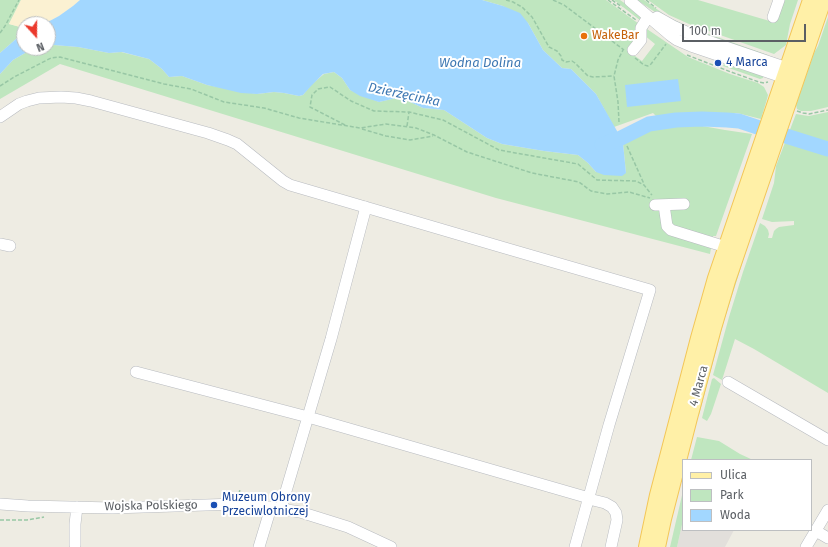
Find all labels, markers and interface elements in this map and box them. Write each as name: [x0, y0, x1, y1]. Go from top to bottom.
north arrow: [16, 16, 56, 56]
scale bar: [684, 16, 808, 42]
text: 100 m: [689, 24, 721, 38]
place label: WakeBar: [592, 29, 639, 43]
marker: WakeBar: [579, 31, 589, 41]
text: N: [34, 39, 46, 54]
water label: Wodna Dolina: [439, 55, 521, 71]
place label: 4 Marca: [726, 56, 768, 70]
marker: 4 Marca: [713, 58, 723, 68]
water label: Dzierżęcinka: [367, 80, 441, 110]
street label: 4 Marca: [687, 364, 711, 408]
legend: [682, 459, 812, 531]
text: Ulica: [720, 468, 747, 482]
text: Park: [720, 488, 744, 502]
place label: Muzeum Obrony Przeciwlotniczej: [222, 491, 310, 519]
street label: Wojska Polskiego: [104, 498, 198, 514]
marker: Muzeum Obrony Przeciwlotniczej: [209, 500, 219, 510]
text: Woda: [720, 508, 751, 522]

